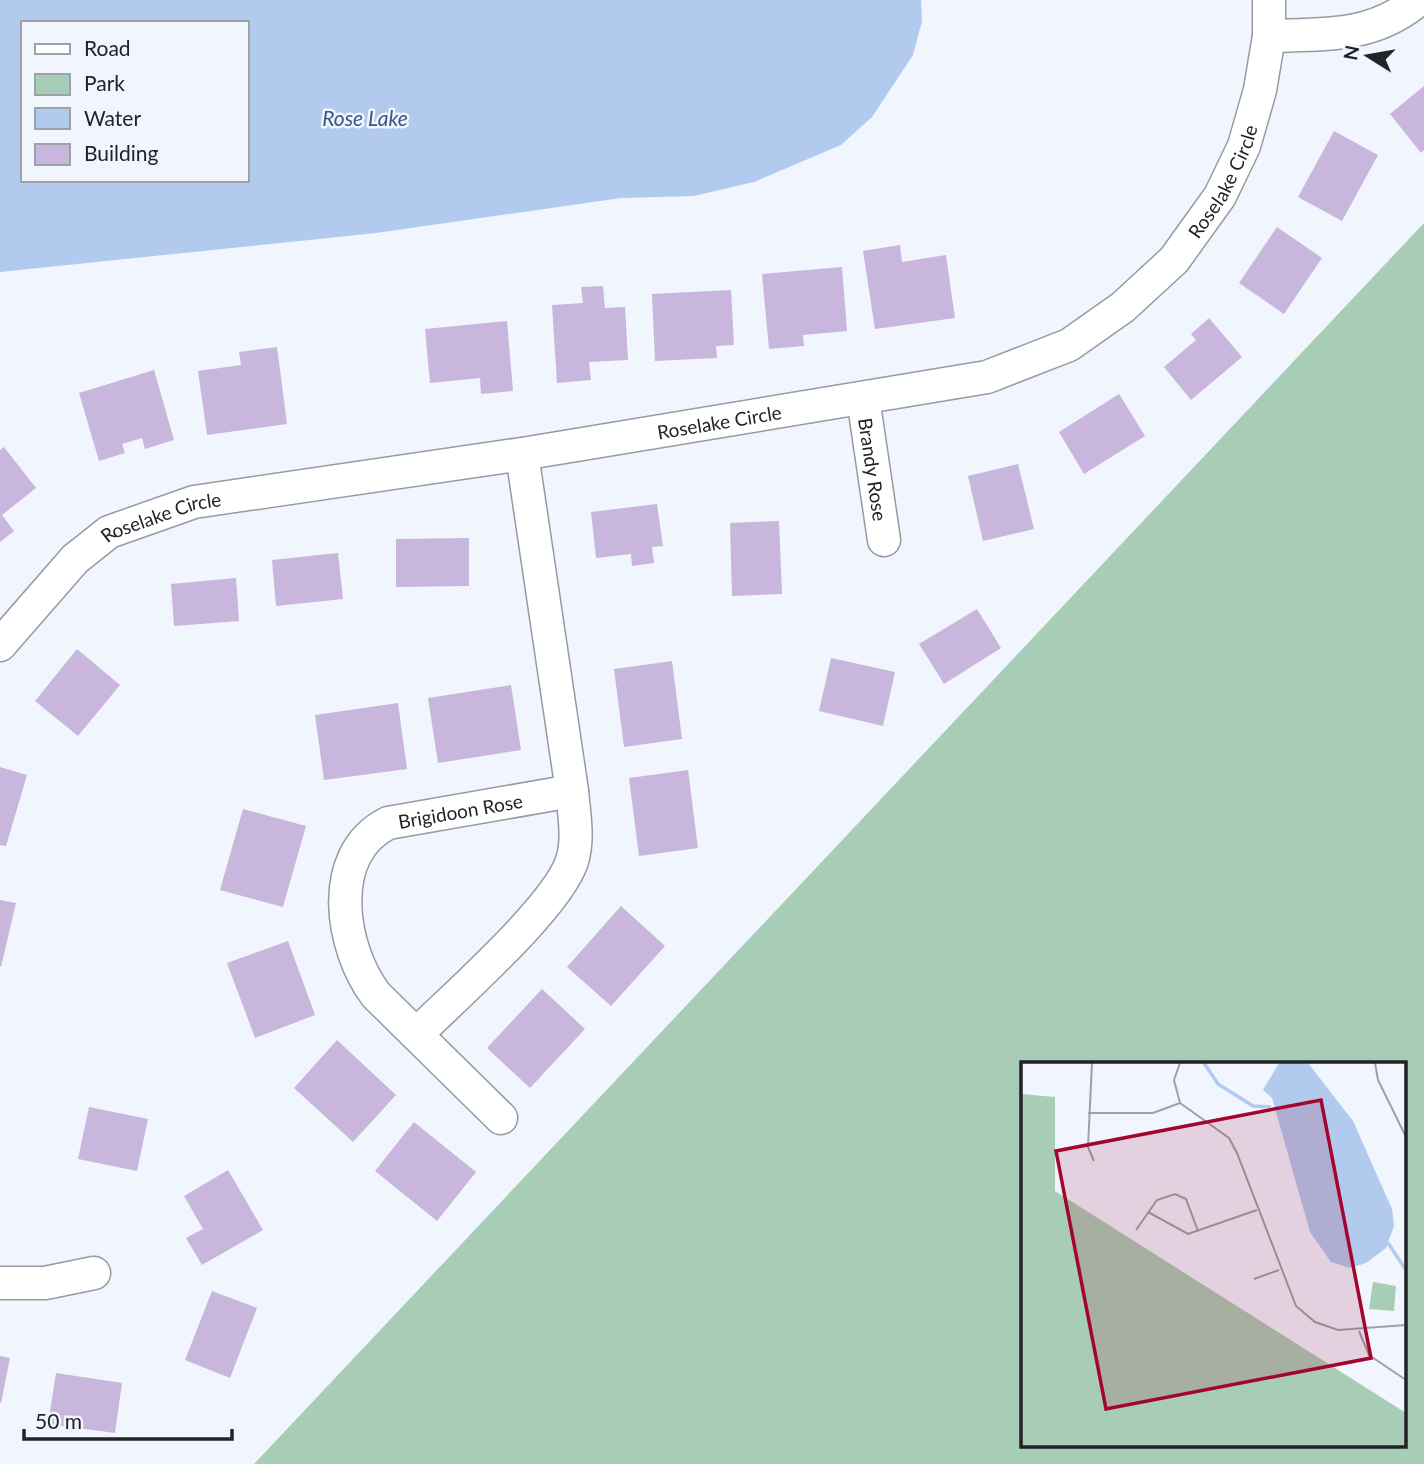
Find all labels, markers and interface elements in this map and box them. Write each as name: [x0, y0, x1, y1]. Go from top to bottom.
legend: [21, 21, 248, 182]
north arrow: [1333, 21, 1403, 91]
text: Road: [84, 35, 131, 60]
text: N: [1338, 43, 1364, 62]
text: Park: [84, 70, 125, 95]
text: Water: [84, 105, 141, 130]
water label: Rose Lake: [322, 105, 408, 130]
street label: Roselake Circle: [1182, 122, 1261, 242]
text: Building: [84, 140, 159, 165]
street label: Roselake Circle: [655, 400, 783, 443]
street label: Brandy Rose: [855, 416, 893, 522]
street label: Roselake Circle: [95, 487, 223, 546]
street label: Brigidoon Rose: [396, 788, 524, 833]
inset map: [1021, 1062, 1406, 1446]
scale bar: [24, 1398, 233, 1442]
text: 50 m: [35, 1408, 82, 1433]

